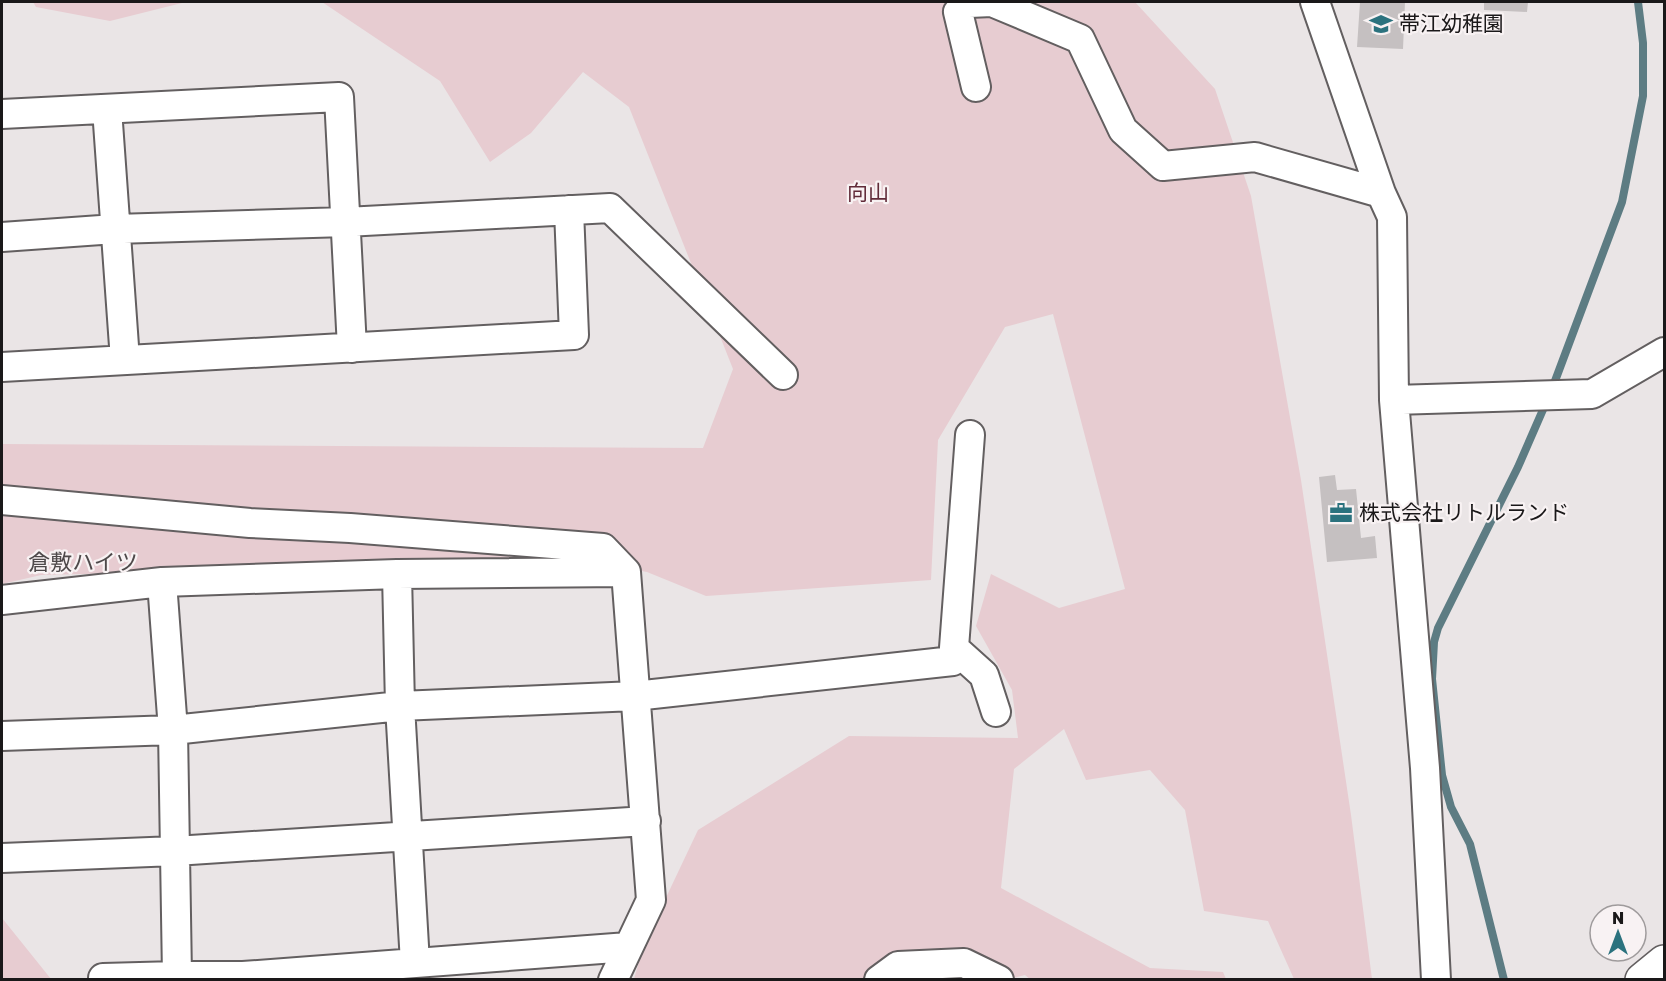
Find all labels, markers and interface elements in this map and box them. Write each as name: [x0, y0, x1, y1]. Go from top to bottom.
place label: 帯江幼稚園: [1399, 10, 1504, 36]
school or university icon: 帯江幼稚園: [1368, 11, 1394, 37]
park label: 向山: [847, 179, 889, 205]
place label: 株式会社リトルランド: [1359, 499, 1569, 525]
office icon: 株式会社リトルランド: [1328, 500, 1354, 526]
district label: 倉敷ハイツ: [28, 548, 138, 575]
north arrow: [1588, 903, 1648, 963]
text: N: [1612, 908, 1624, 928]

